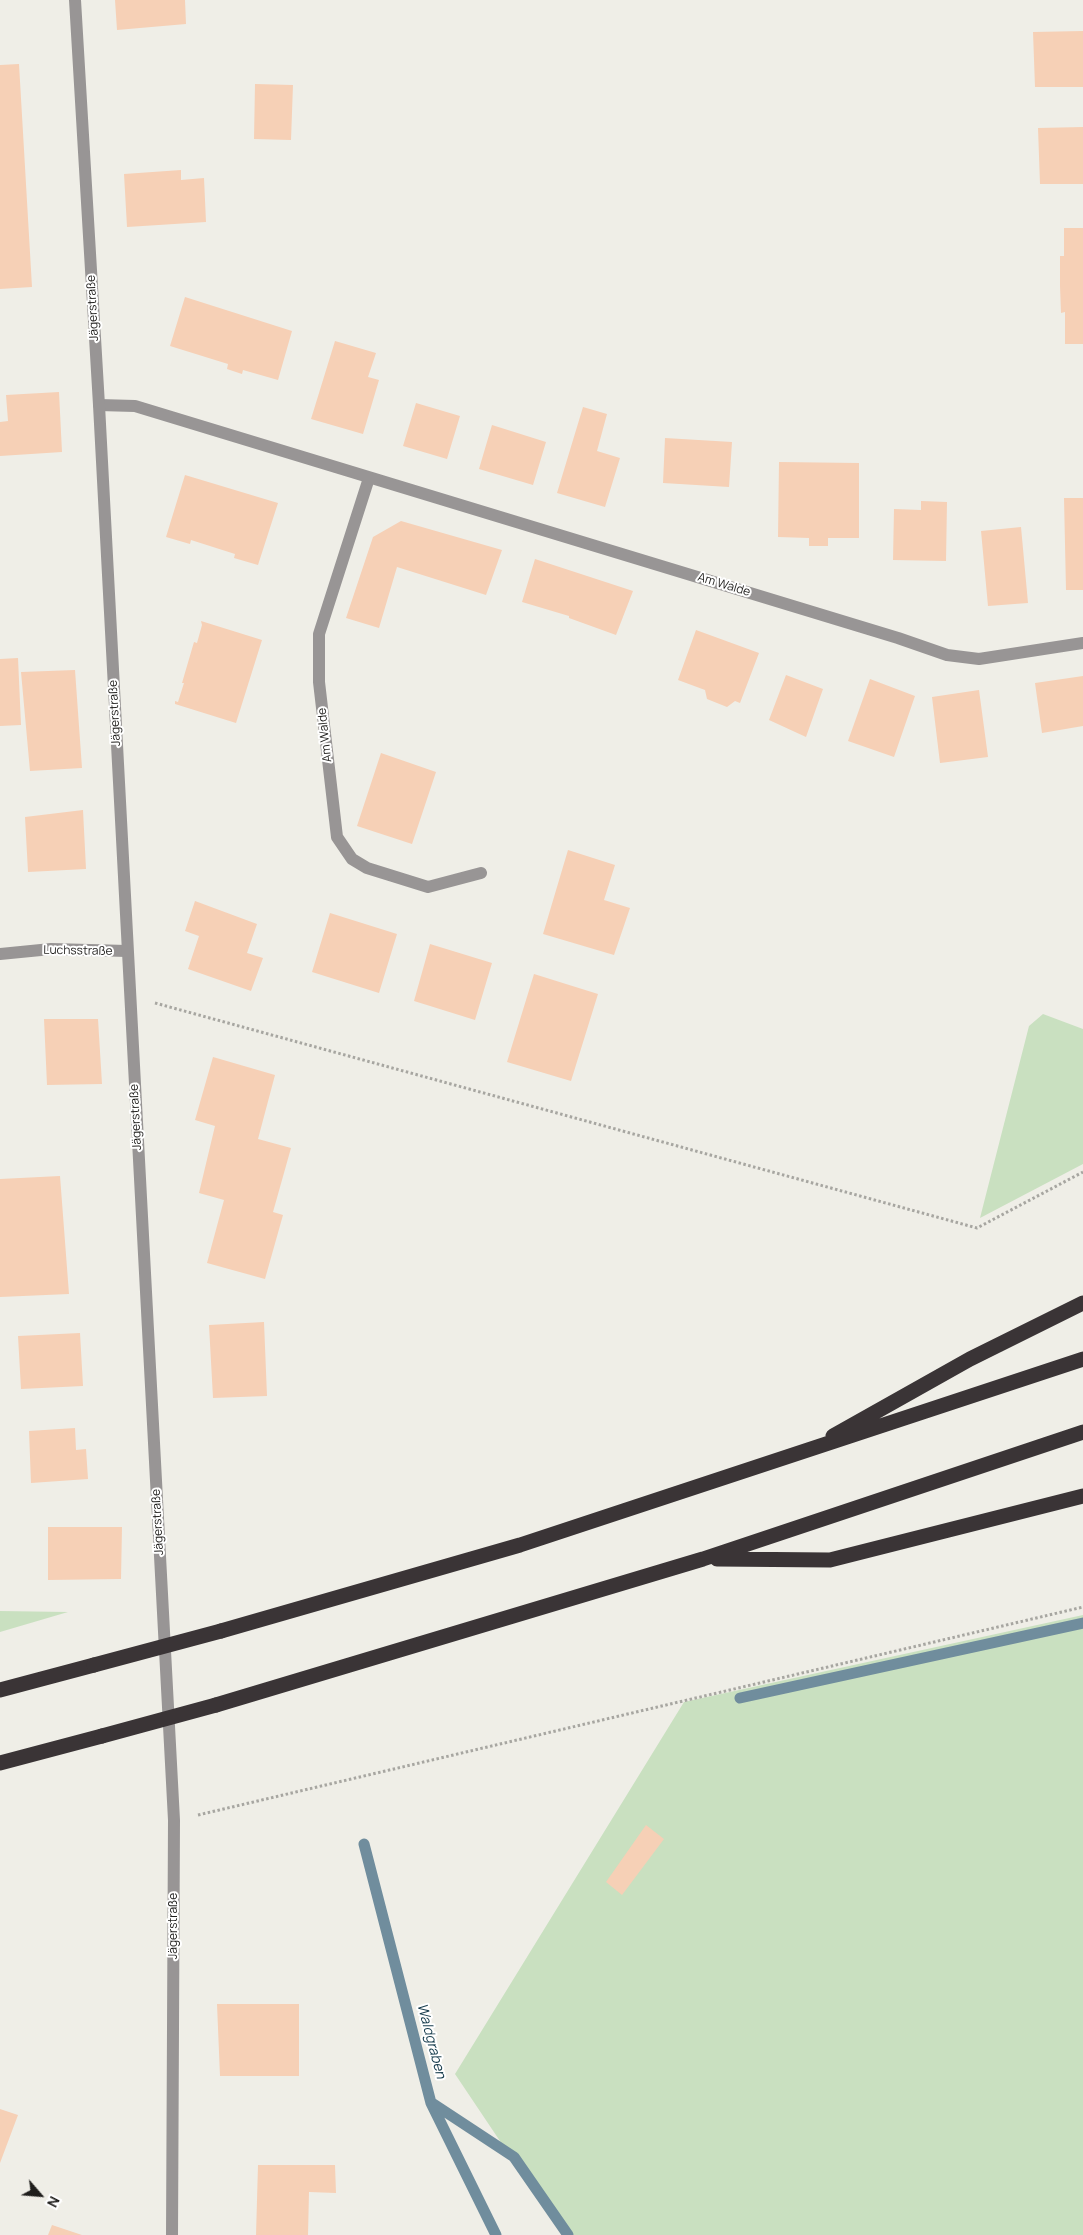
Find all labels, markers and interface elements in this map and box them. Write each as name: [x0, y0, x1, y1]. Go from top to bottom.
street label: Jägerstraße: [84, 274, 102, 342]
street label: Am Walde: [696, 570, 752, 600]
street label: Jägerstraße: [106, 679, 124, 747]
street label: Am Walde: [315, 707, 335, 763]
street label: Luchsstraße: [43, 943, 113, 959]
street label: Jägerstraße: [127, 1083, 145, 1151]
street label: Jägerstraße: [149, 1488, 167, 1556]
street label: Jägerstraße: [167, 1893, 181, 1959]
water label: Waldgraben: [413, 2002, 449, 2080]
north arrow: [15, 2170, 65, 2220]
text: N: [43, 2193, 65, 2211]

